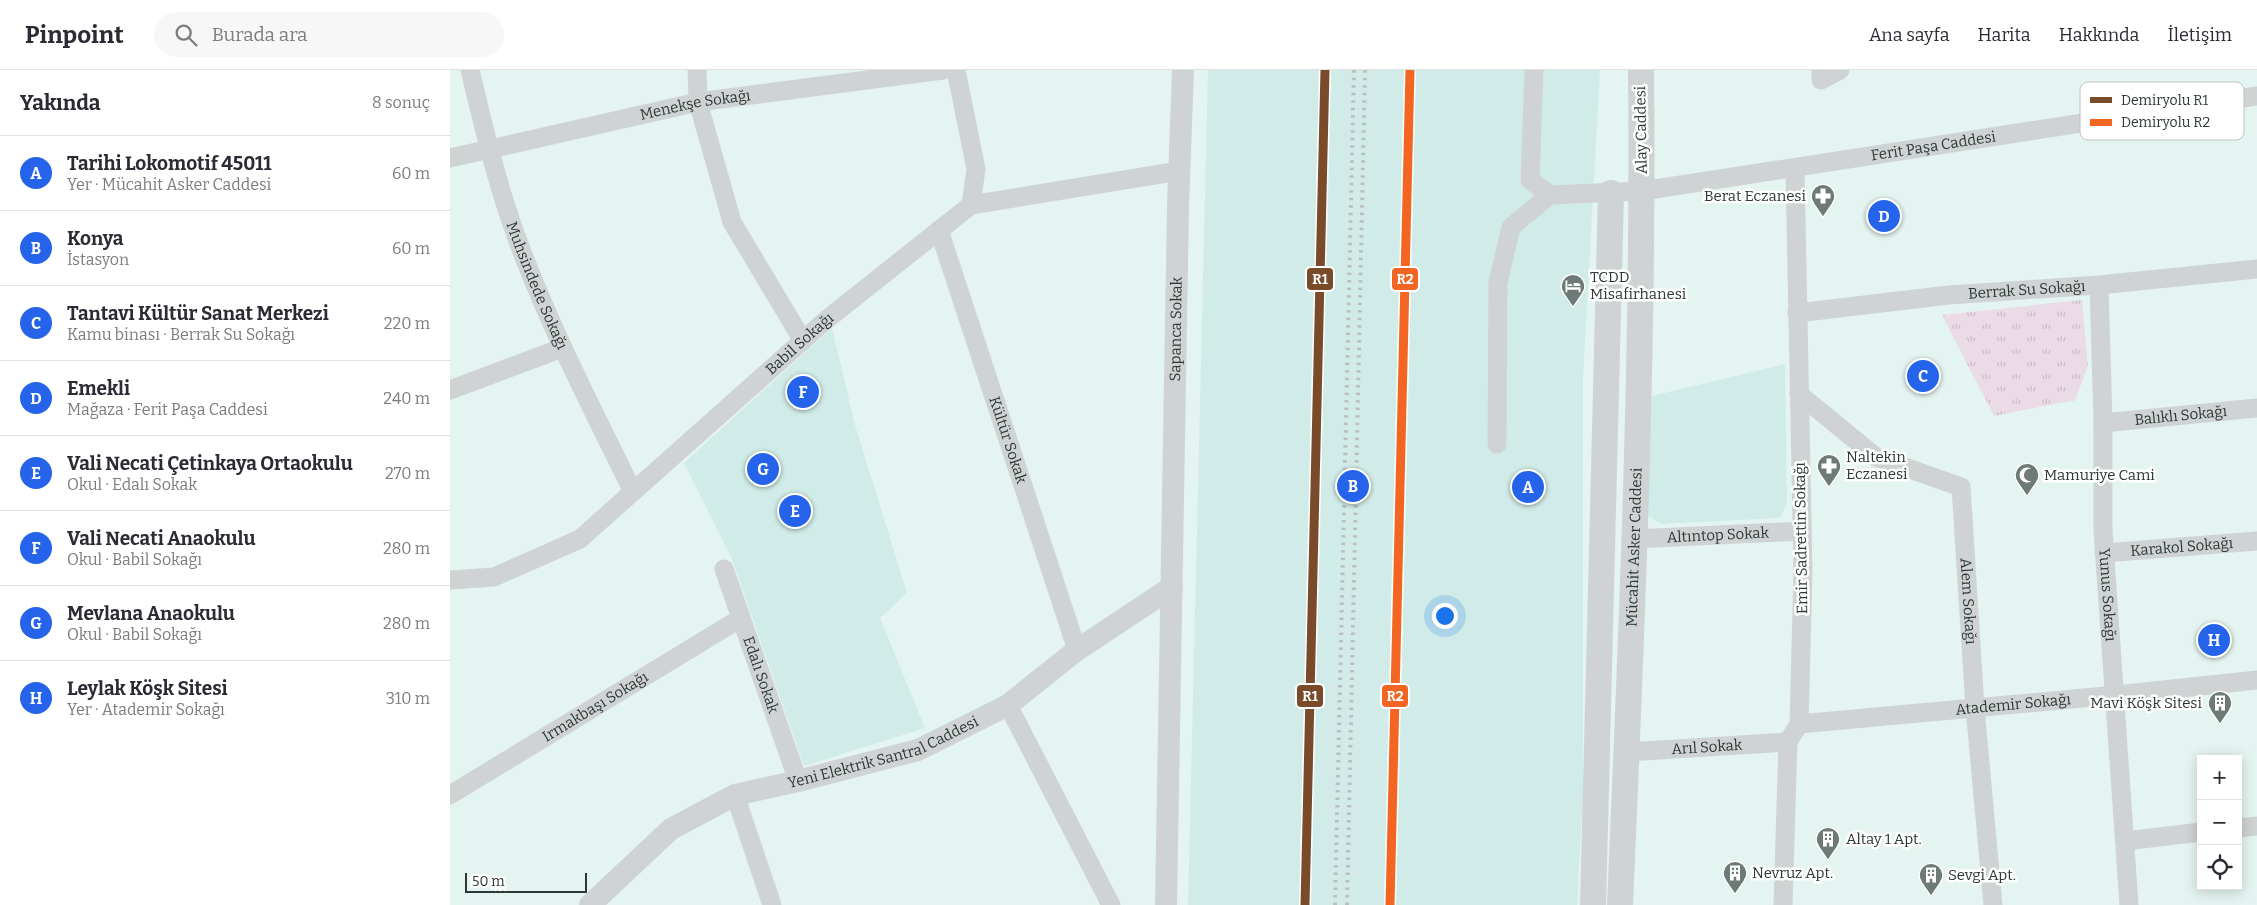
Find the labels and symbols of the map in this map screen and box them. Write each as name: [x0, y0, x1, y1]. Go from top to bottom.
legend: [2080, 82, 2244, 140]
street label: Alay Caddesi: [1631, 85, 1651, 174]
street label: Menekşe Sokağı: [638, 86, 752, 124]
text: Demiryolu R1: [2121, 92, 2208, 109]
text: Demiryolu R2: [2121, 114, 2210, 131]
street label: Ferit Paşa Caddesi: [1870, 127, 1998, 165]
pharmacy icon: Berat Eczanesi: [1810, 183, 1836, 217]
place label: Berat Eczanesi: [1704, 187, 1807, 205]
pin: D: [1868, 197, 1900, 235]
street label: Muhsindede Sokağı: [503, 219, 572, 353]
line badge: R1: [1306, 267, 1334, 291]
line badge: R2: [1391, 267, 1419, 291]
place label: TCDD Misafirhanesi: [1590, 268, 1687, 303]
text: R1: [1312, 271, 1328, 288]
text: R2: [1396, 271, 1414, 288]
hotel icon: TCDD Misafirhanesi: [1560, 273, 1586, 307]
street label: Sapanca Sokak: [1166, 276, 1186, 381]
street label: Berrak Su Sokağı: [1968, 277, 2087, 303]
street label: Babil Sokağı: [762, 308, 837, 378]
pin: C: [1907, 357, 1939, 395]
pin: F: [787, 373, 819, 411]
street label: Kültür Sokak: [985, 394, 1031, 486]
street label: Balıklı Sokağı: [2134, 402, 2228, 429]
place label: Naltekin Eczanesi: [1846, 448, 1908, 483]
pin: G: [747, 450, 779, 488]
pharmacy icon: Naltekin Eczanesi: [1816, 453, 1842, 487]
street label: Emir Sadrettin Sokağı: [1791, 461, 1811, 614]
mosque icon: Mamuriye Cami: [2014, 462, 2040, 496]
place label: Mamuriye Cami: [2044, 466, 2155, 484]
pin: B: [1337, 467, 1369, 505]
street label: Mücahit Asker Caddesi: [1622, 467, 1646, 627]
pin: A: [1512, 468, 1544, 506]
pin: E: [779, 492, 811, 530]
street label: Altıntop Sokak: [1666, 524, 1770, 546]
street label: Karakol Sokağı: [2130, 534, 2234, 560]
street label: Yunus Sokağı: [2095, 547, 2120, 643]
street label: Alem Sokağı: [1957, 557, 1980, 646]
your location: [1432, 603, 1458, 629]
pin: H: [2198, 621, 2230, 659]
street label: Edalı Sokak: [739, 634, 783, 716]
street label: Irmakbaşı Sokağı: [539, 667, 652, 746]
line badge: R1: [1296, 684, 1324, 708]
line badge: R2: [1381, 684, 1409, 708]
text: R1: [1302, 688, 1318, 705]
text: R2: [1386, 688, 1404, 705]
street label: Atademir Sokağı: [1955, 690, 2072, 719]
building icon: Mavi Köşk Sitesi: [2207, 690, 2233, 724]
place label: Mavi Köşk Sitesi: [2090, 694, 2203, 712]
street label: Yeni Elektrik Santral Caddesi: [786, 712, 982, 792]
street label: Arıl Sokak: [1671, 736, 1743, 758]
building icon: Altay 1 Apt.: [1815, 826, 1841, 860]
place label: Altay 1 Apt.: [1846, 830, 1922, 848]
building icon: Nevruz Apt.: [1722, 860, 1748, 894]
building icon: Sevgi Apt.: [1918, 862, 1944, 896]
place label: Nevruz Apt.: [1752, 864, 1833, 882]
place label: Sevgi Apt.: [1948, 866, 2016, 884]
scale bar: [465, 870, 588, 893]

